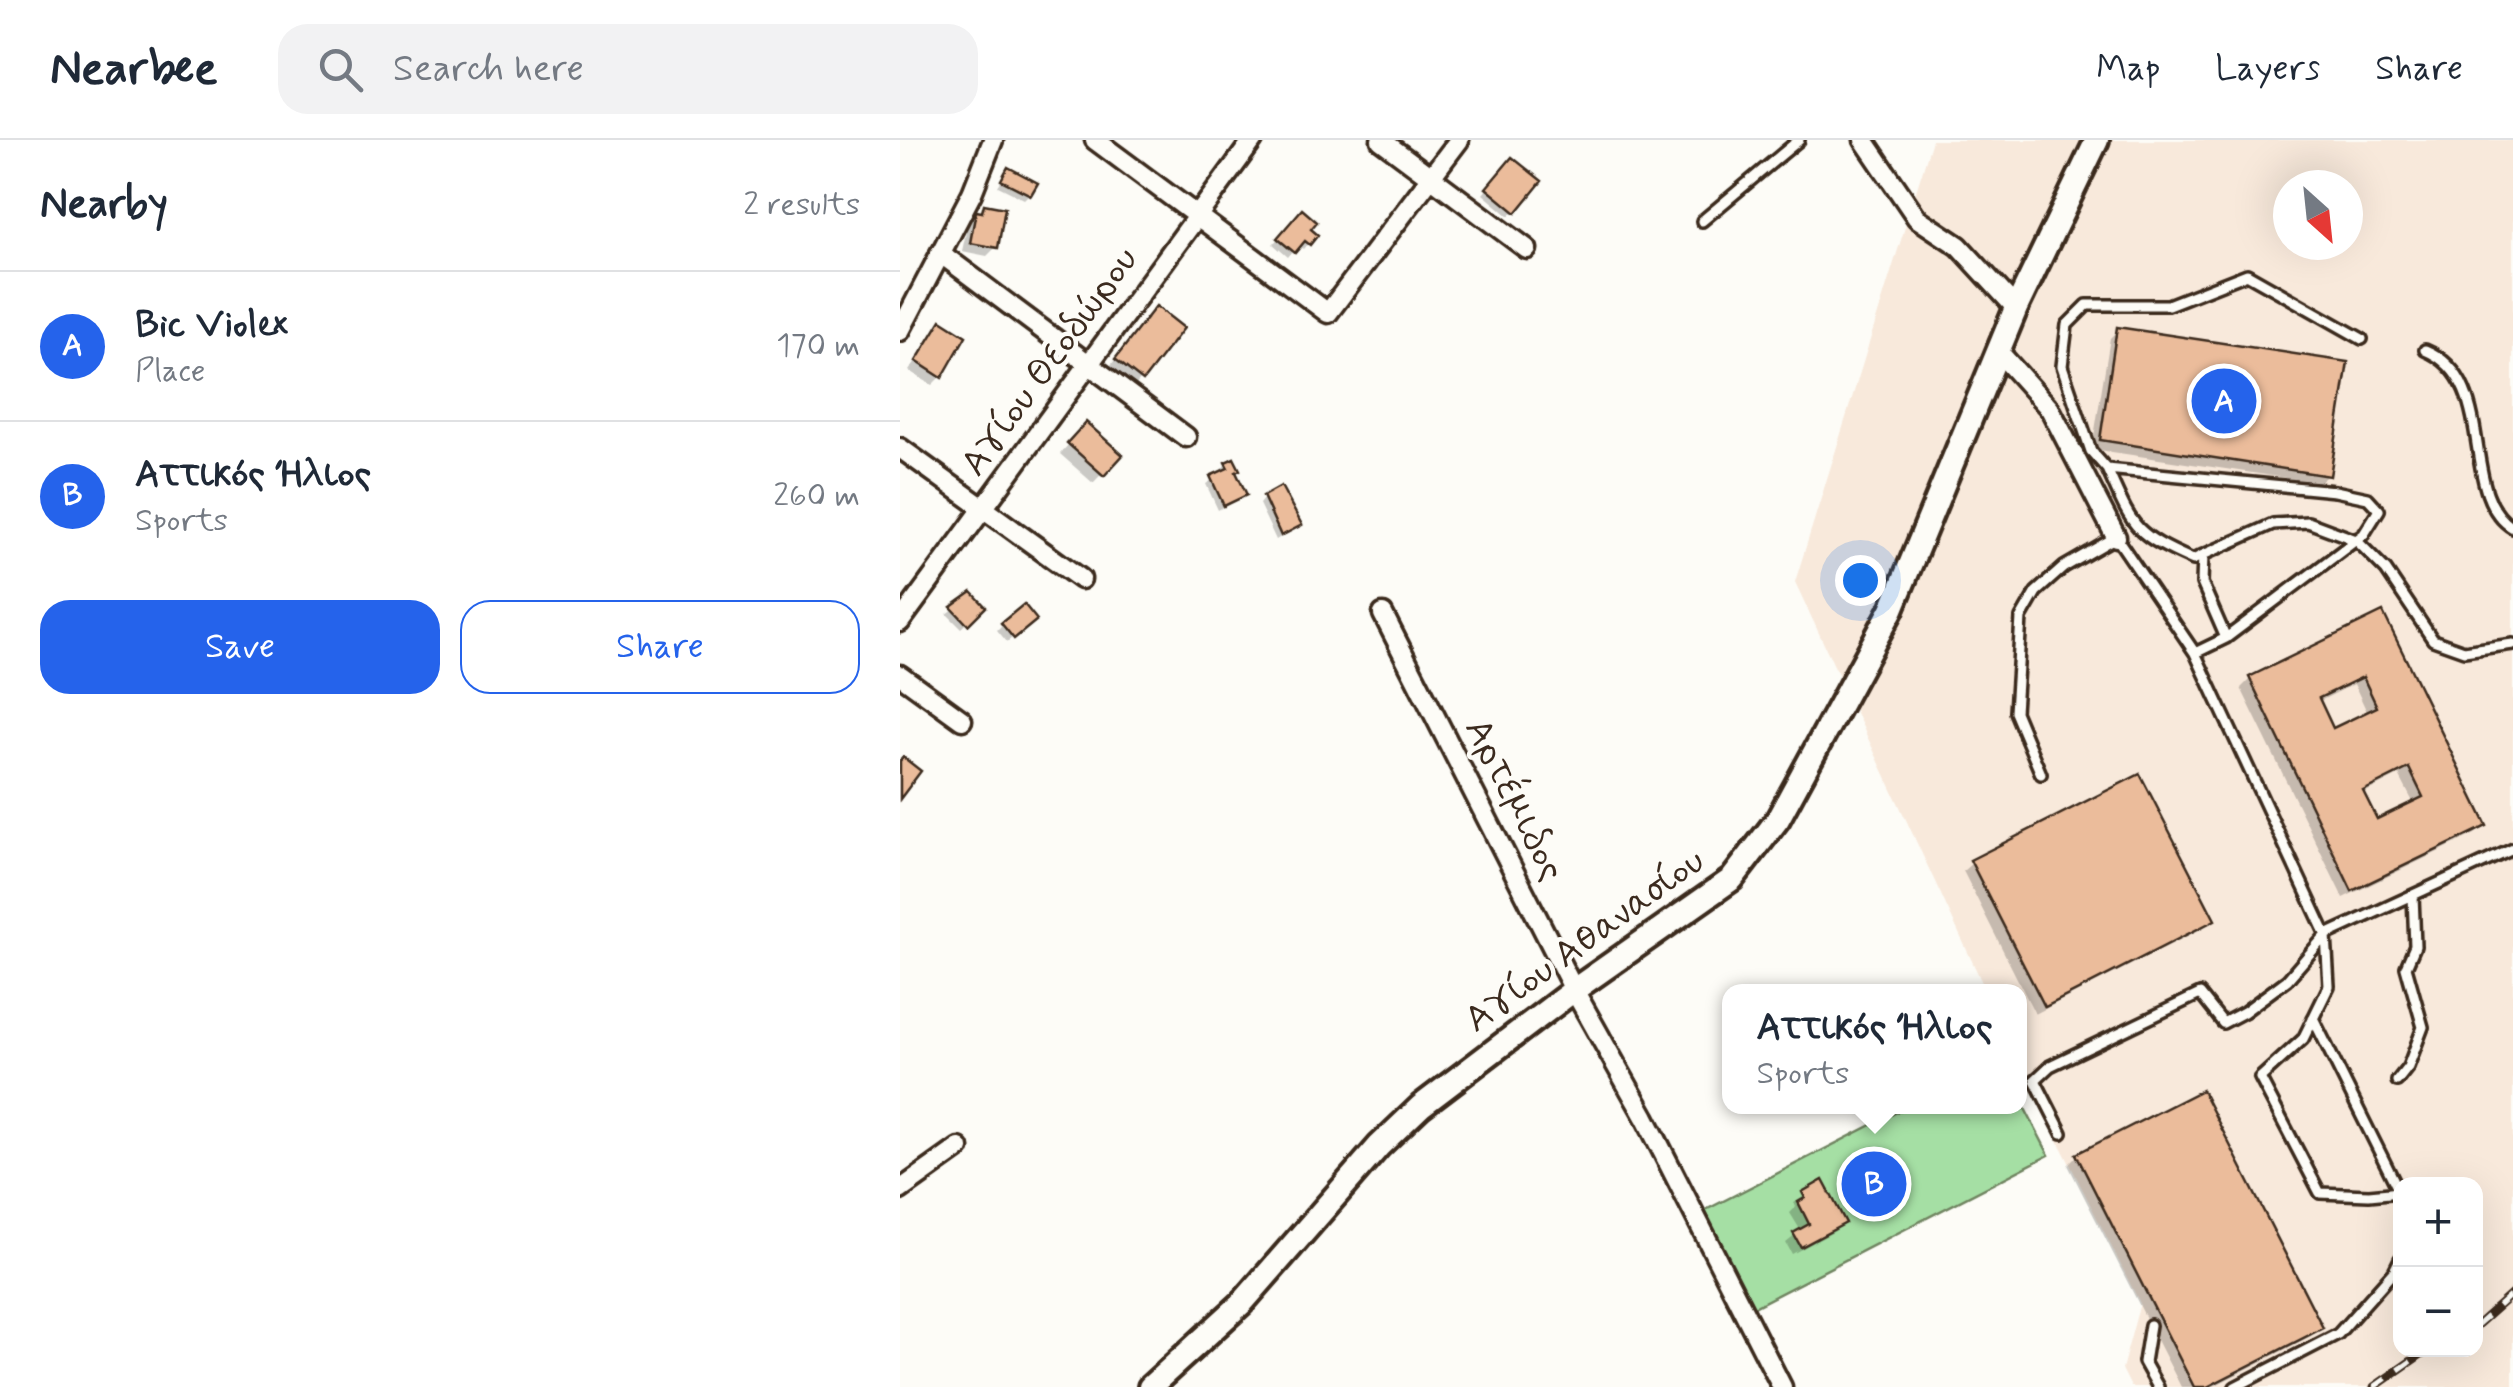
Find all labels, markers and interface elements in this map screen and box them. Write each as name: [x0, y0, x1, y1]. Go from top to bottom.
search box: [278, 24, 978, 114]
text: Nearbee: [50, 38, 218, 101]
icon: search: [313, 42, 368, 97]
text: Search here: [393, 45, 584, 94]
text: Map: [2096, 46, 2160, 92]
text: Layers: [2215, 46, 2320, 92]
text: Share: [2375, 46, 2463, 92]
north arrow: [2273, 170, 2363, 260]
text: Nearby: [40, 178, 168, 233]
text: 2 results: [743, 184, 860, 226]
street label: Αγίου Θεοδώρου: [950, 237, 1150, 487]
text: Bic Violex: [135, 301, 288, 350]
text: A: [62, 325, 83, 367]
text: 170 m: [776, 325, 860, 367]
text: Place: [135, 350, 205, 392]
pin: A: [2192, 364, 2256, 438]
text: Αττικός Ήλιος: [135, 451, 371, 500]
text: B: [62, 475, 83, 517]
text: 260 m: [773, 475, 860, 517]
text: Sports: [135, 500, 228, 542]
your location: [1835, 555, 1886, 606]
button: Save: [40, 600, 440, 694]
button: Share: [460, 600, 860, 694]
street label: Αρτέμιδος: [1452, 710, 1577, 890]
street label: Αγίου Αθανασίου: [1455, 837, 1715, 1045]
popup: [1722, 984, 2027, 1114]
text: Αττικός Ήλιος: [1756, 1004, 1993, 1053]
text: Sports: [1756, 1053, 1849, 1095]
pin: B: [1842, 1146, 1906, 1222]
map controls: [2393, 1177, 2483, 1357]
button: +: [2393, 1177, 2483, 1267]
button: −: [2393, 1267, 2483, 1357]

